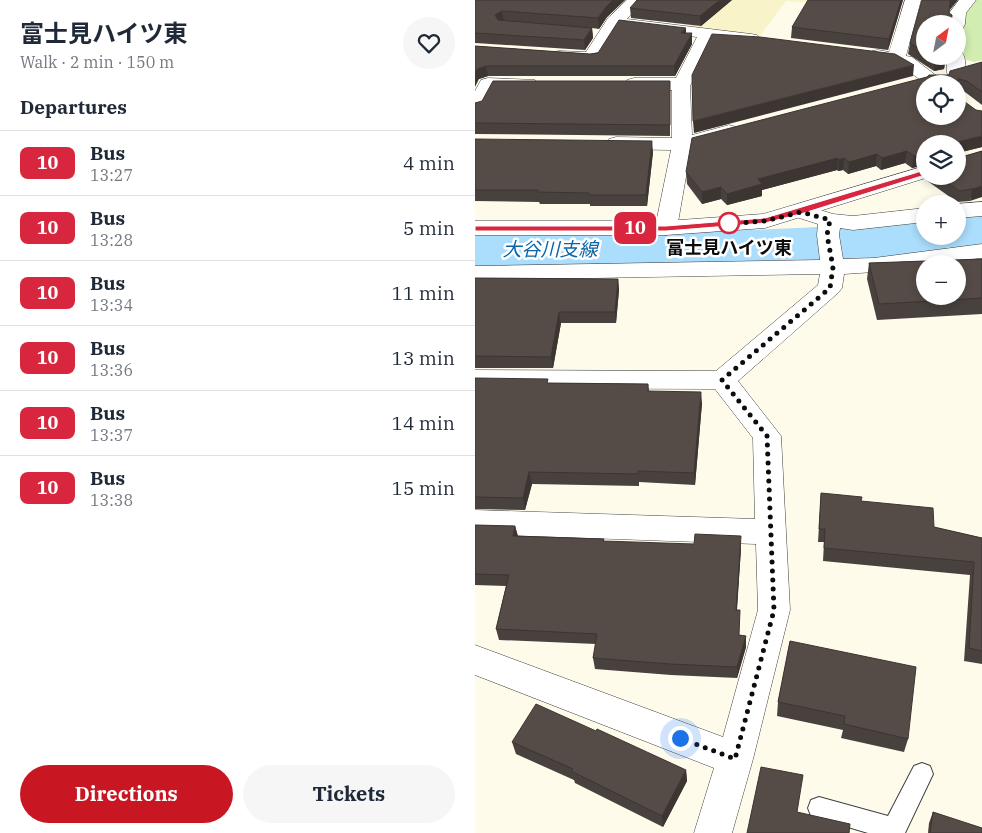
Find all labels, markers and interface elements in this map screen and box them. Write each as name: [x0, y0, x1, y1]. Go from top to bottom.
north arrow: [916, 15, 966, 65]
map controls: [916, 15, 966, 305]
text: 富士見ハイツ東: [20, 17, 188, 49]
button: heart: [403, 17, 455, 69]
text: Walk · 2 min · 150 m: [20, 52, 174, 72]
button: locate: [916, 75, 966, 125]
text: Departures: [20, 95, 127, 119]
button: layers: [916, 135, 966, 185]
text: Bus: [90, 141, 125, 165]
text: 10: [37, 151, 58, 174]
text: 4 min: [403, 151, 455, 175]
text: 13:27: [90, 165, 133, 185]
button: +: [916, 195, 966, 245]
text: Bus: [90, 206, 125, 230]
line badge: 10: [613, 212, 657, 244]
marker: 富士見ハイツ東: [718, 212, 740, 234]
text: 10: [37, 216, 58, 239]
text: 5 min: [403, 216, 455, 240]
text: 10: [624, 216, 646, 239]
text: 13:28: [90, 230, 133, 250]
place label: 富士見ハイツ東: [666, 236, 792, 259]
water label: 大谷川支線: [502, 237, 599, 261]
button: −: [916, 255, 966, 305]
text: Bus: [90, 271, 125, 295]
text: 10: [37, 281, 58, 304]
text: 11 min: [392, 281, 455, 305]
text: 13:34: [90, 295, 133, 315]
text: Bus: [90, 336, 125, 360]
text: 10: [37, 346, 58, 369]
text: 13 min: [392, 346, 455, 370]
text: 13:36: [90, 360, 133, 380]
text: Bus: [90, 401, 125, 425]
text: 10: [37, 411, 58, 434]
text: 14 min: [392, 411, 455, 435]
text: 13:37: [90, 425, 133, 445]
text: Bus: [90, 466, 125, 490]
text: 10: [37, 476, 58, 499]
text: 15 min: [392, 476, 455, 500]
text: 13:38: [90, 490, 133, 510]
your location: [668, 726, 693, 751]
button: Directions: [20, 765, 233, 823]
button: Tickets: [243, 765, 455, 823]

